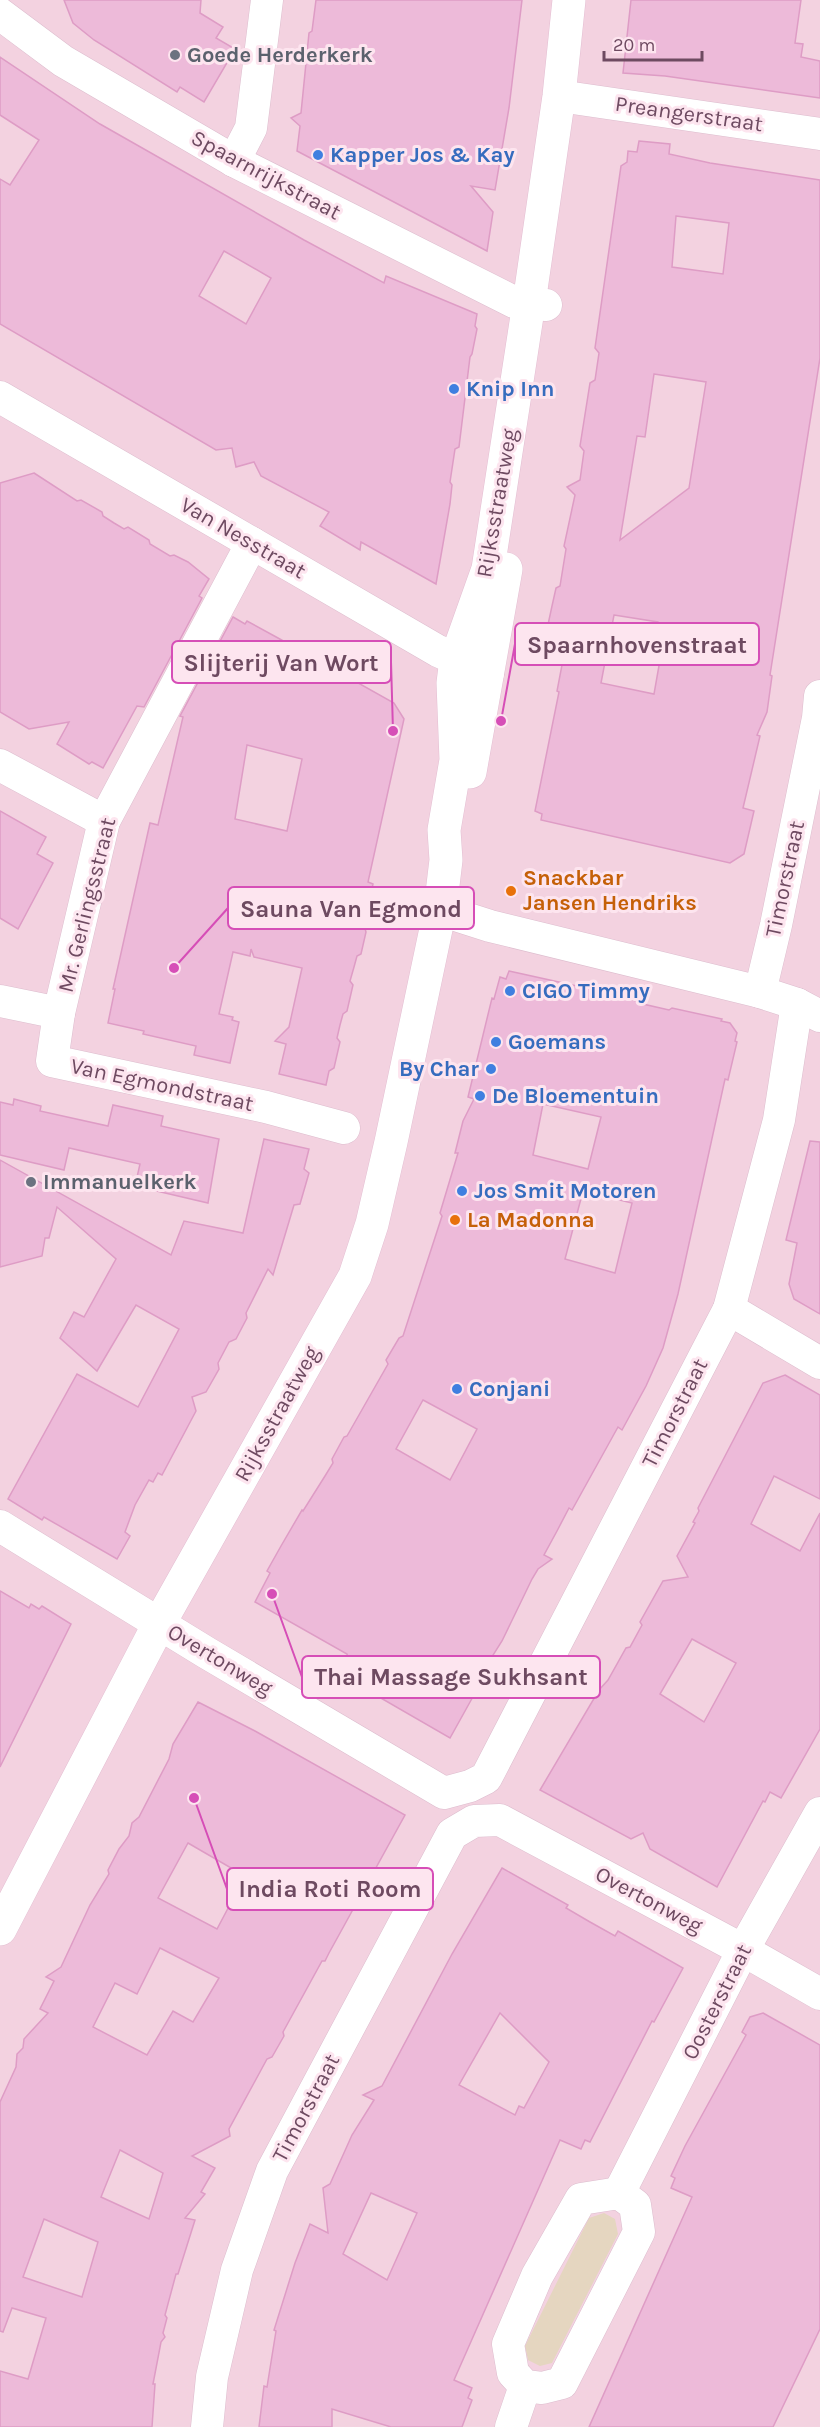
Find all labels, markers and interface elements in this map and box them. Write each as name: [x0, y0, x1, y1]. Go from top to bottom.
scale bar: [604, 24, 702, 62]
text: 20 m: [613, 34, 655, 56]
place label: Goede Herderkerk: [187, 42, 373, 68]
marker: Goede Herderkerk: [168, 48, 182, 62]
street label: Preangerstraat: [614, 91, 764, 137]
street label: Spaarnrijkstraat: [187, 125, 345, 225]
place label: Kapper Jos & Kay: [330, 142, 514, 168]
marker: Kapper Jos & Kay: [311, 148, 325, 162]
place label: Knip Inn: [466, 376, 554, 402]
marker: Knip Inn: [447, 382, 461, 396]
street label: Rijksstraatweg: [471, 426, 523, 580]
street label: Van Nesstraat: [176, 492, 310, 584]
callout: Spaarnhovenstraat: [515, 623, 759, 665]
text: Spaarnhovenstraat: [527, 631, 747, 659]
callout: Slijterij Van Wort: [172, 641, 391, 683]
text: Slijterij Van Wort: [184, 649, 378, 677]
street label: Mr. Gerlingsstraat: [53, 815, 121, 995]
street label: Timorstraat: [760, 818, 810, 940]
place label: Snackbar Jansen Hendriks: [523, 865, 697, 916]
marker: Snackbar Jansen Hendriks: [504, 884, 518, 898]
callout: Sauna Van Egmond: [228, 887, 474, 929]
text: Sauna Van Egmond: [240, 895, 462, 923]
place label: CIGO Timmy: [522, 978, 650, 1004]
marker: CIGO Timmy: [503, 984, 517, 998]
place label: Goemans: [508, 1029, 606, 1055]
marker: Goemans: [489, 1035, 503, 1049]
street label: Van Egmondstraat: [68, 1053, 256, 1117]
place label: By Char: [399, 1056, 479, 1082]
marker: By Char: [484, 1062, 498, 1076]
place label: De Bloementuin: [492, 1083, 659, 1109]
marker: De Bloementuin: [473, 1089, 487, 1103]
place label: Immanuelkerk: [43, 1169, 197, 1195]
marker: Immanuelkerk: [24, 1175, 38, 1189]
place label: Jos Smit Motoren: [474, 1178, 657, 1204]
marker: Jos Smit Motoren: [455, 1184, 469, 1198]
place label: La Madonna: [467, 1207, 595, 1233]
marker: La Madonna: [448, 1213, 462, 1227]
street label: Rijksstraatweg: [229, 1341, 325, 1486]
street label: Timorstraat: [637, 1354, 713, 1472]
place label: Conjani: [469, 1376, 550, 1402]
marker: Conjani: [450, 1382, 464, 1396]
street label: Overtonweg: [163, 1619, 278, 1702]
callout: Thai Massage Sukhsant: [302, 1656, 600, 1698]
text: Thai Massage Sukhsant: [314, 1663, 588, 1691]
street label: Overtonweg: [591, 1861, 708, 1939]
callout: India Roti Room: [227, 1868, 433, 1910]
text: India Roti Room: [239, 1875, 421, 1903]
street label: Oosterstraat: [677, 1940, 757, 2064]
street label: Timorstraat: [267, 2050, 345, 2166]

